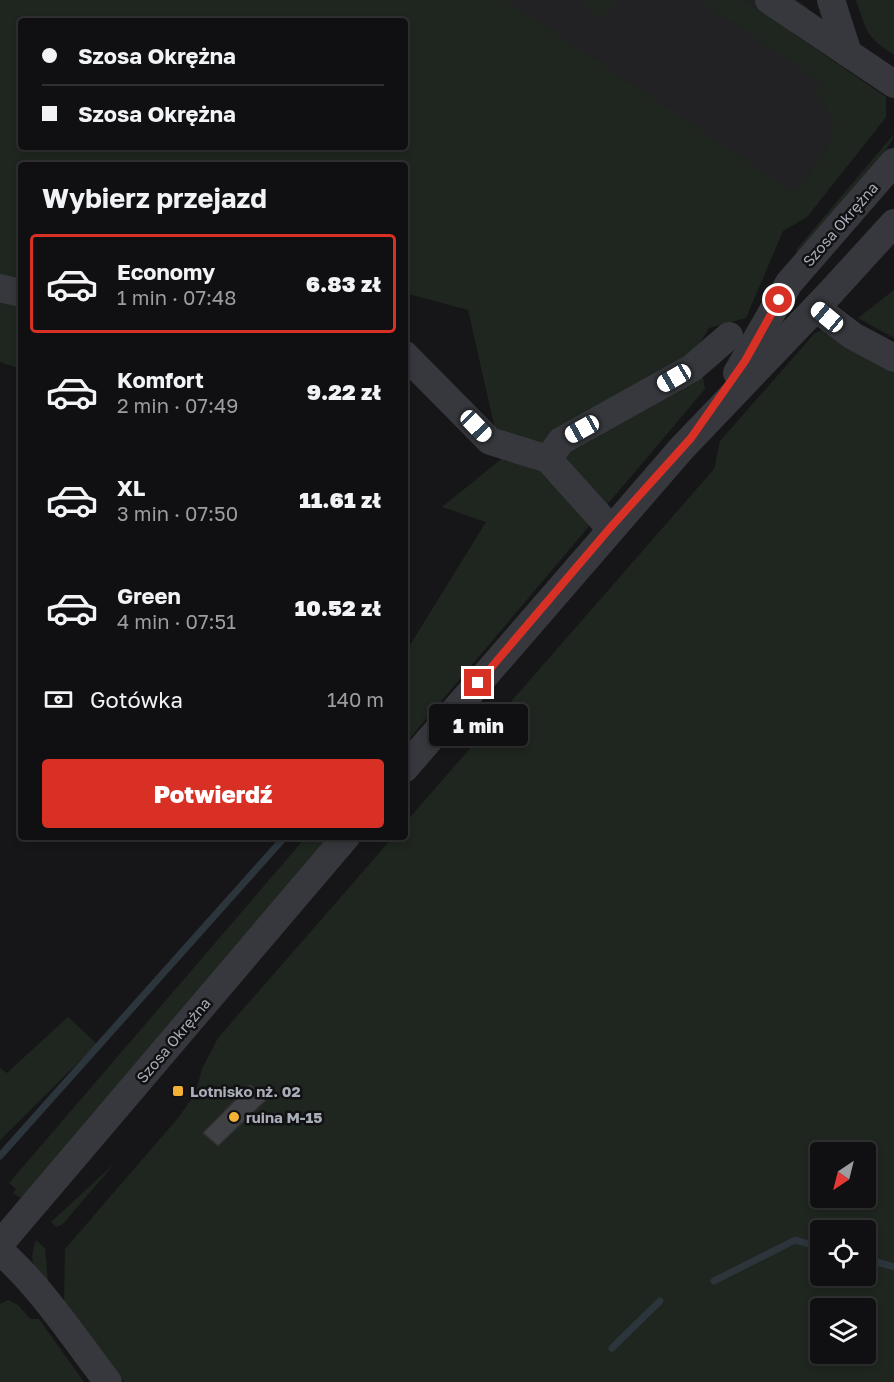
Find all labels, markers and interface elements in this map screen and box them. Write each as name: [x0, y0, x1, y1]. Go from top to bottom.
text: Szosa Okrężna: [78, 42, 236, 69]
text: Szosa Okrężna: [78, 100, 236, 127]
street label: Szosa Okrężna: [799, 178, 881, 270]
text: Wybierz przejazd: [42, 182, 267, 214]
icon: car: [45, 257, 99, 311]
text: Economy: [117, 258, 215, 285]
text: 6.83 zł: [306, 270, 381, 297]
text: 1 min · 07:48: [117, 285, 236, 309]
route start: [765, 286, 792, 313]
car: [807, 299, 847, 335]
car: [654, 361, 694, 395]
icon: car: [45, 365, 99, 419]
text: Komfort: [117, 366, 204, 393]
text: 9.22 zł: [307, 378, 381, 405]
text: 2 min · 07:49: [117, 393, 238, 417]
car: [457, 407, 495, 445]
car: [562, 412, 602, 446]
icon: car: [45, 473, 99, 527]
text: XL: [117, 474, 145, 501]
text: 11.61 zł: [299, 486, 381, 513]
text: 3 min · 07:50: [117, 501, 238, 525]
icon: car: [45, 581, 99, 635]
text: Green: [117, 582, 181, 609]
text: 10.52 zł: [295, 594, 381, 621]
text: 4 min · 07:51: [117, 609, 236, 633]
route end: [464, 669, 491, 696]
icon: cash: [42, 683, 75, 716]
text: Gotówka: [90, 686, 183, 713]
text: 140 m: [327, 687, 384, 711]
callout: 1 min: [428, 704, 528, 746]
text: 1 min: [453, 713, 504, 737]
button: Potwierdź: [42, 759, 384, 828]
street label: Szosa Okrężna: [132, 994, 214, 1086]
place label: Lotnisko nż. 02: [190, 1082, 301, 1100]
marker: Lotnisko nż. 02: [171, 1084, 185, 1098]
place label: ruina M-15: [246, 1108, 322, 1126]
marker: ruina M-15: [227, 1110, 241, 1124]
north arrow: [810, 1142, 876, 1208]
map controls: [810, 1142, 876, 1364]
button: locate: [810, 1220, 876, 1286]
button: layers: [810, 1298, 876, 1364]

